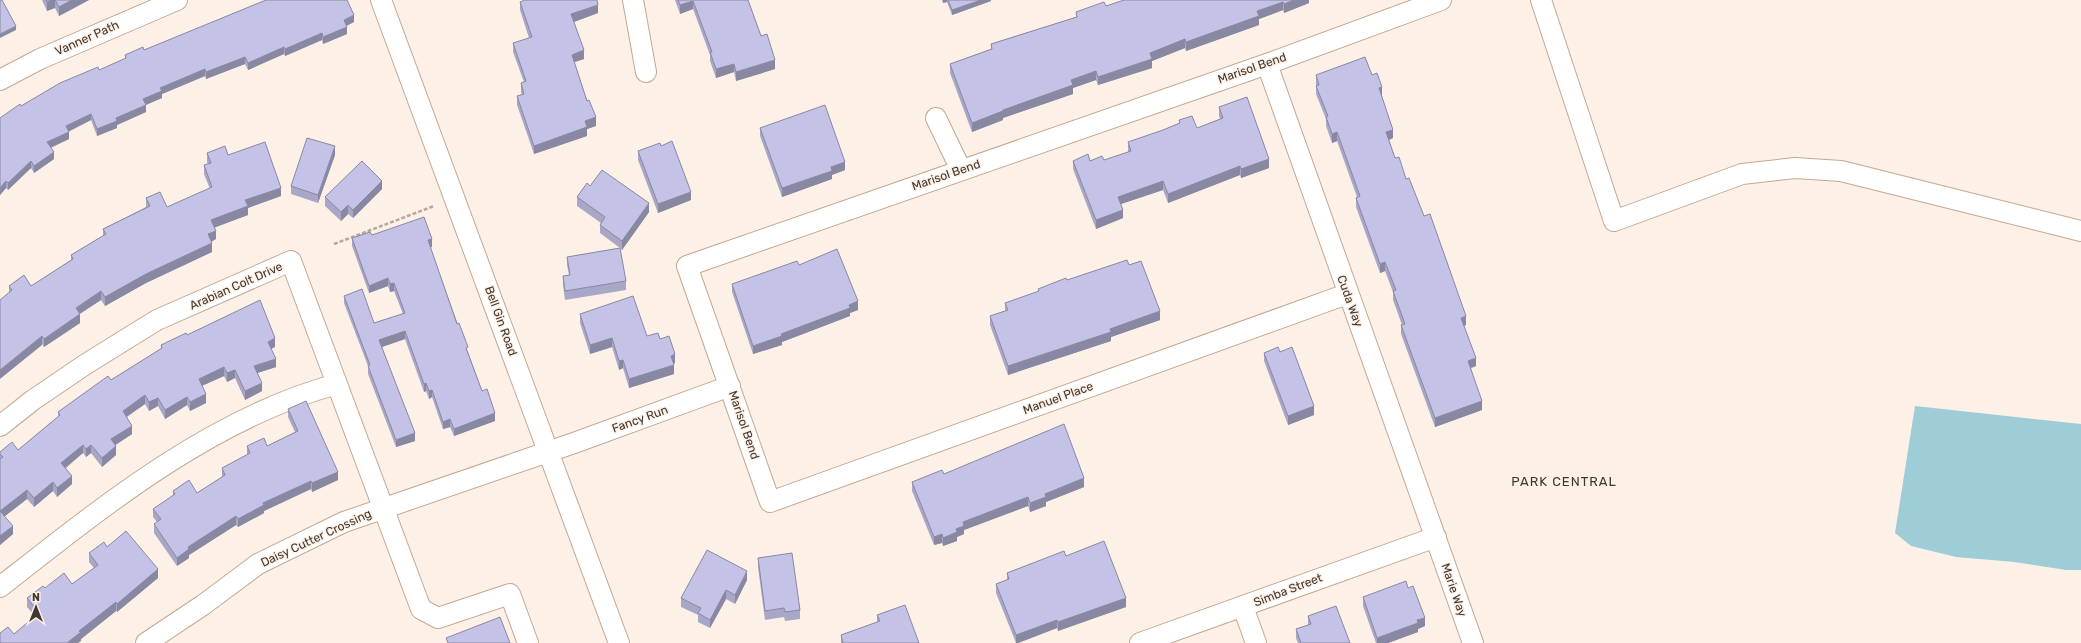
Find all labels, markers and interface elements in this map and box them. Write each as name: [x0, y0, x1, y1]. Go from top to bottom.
street label: Vanner Path: [53, 18, 121, 58]
street label: Marisol Bend: [1216, 50, 1288, 86]
street label: Marisol Bend: [910, 157, 982, 193]
street label: Arabian Colt Drive: [187, 259, 285, 313]
street label: Cuda Way: [1334, 273, 1366, 329]
street label: Bell Gin Road: [482, 284, 520, 358]
street label: Manuel Place: [1021, 379, 1095, 417]
street label: Marisol Bend: [726, 389, 762, 461]
street label: Fancy Run: [610, 402, 670, 436]
district label: PARK CENTRAL: [1511, 474, 1617, 489]
street label: Daisy Cutter Crossing: [258, 506, 374, 570]
street label: Marie Way: [1438, 561, 1470, 619]
street label: Simba Street: [1252, 570, 1325, 610]
north arrow: [16, 587, 56, 627]
text: N: [32, 591, 40, 604]

